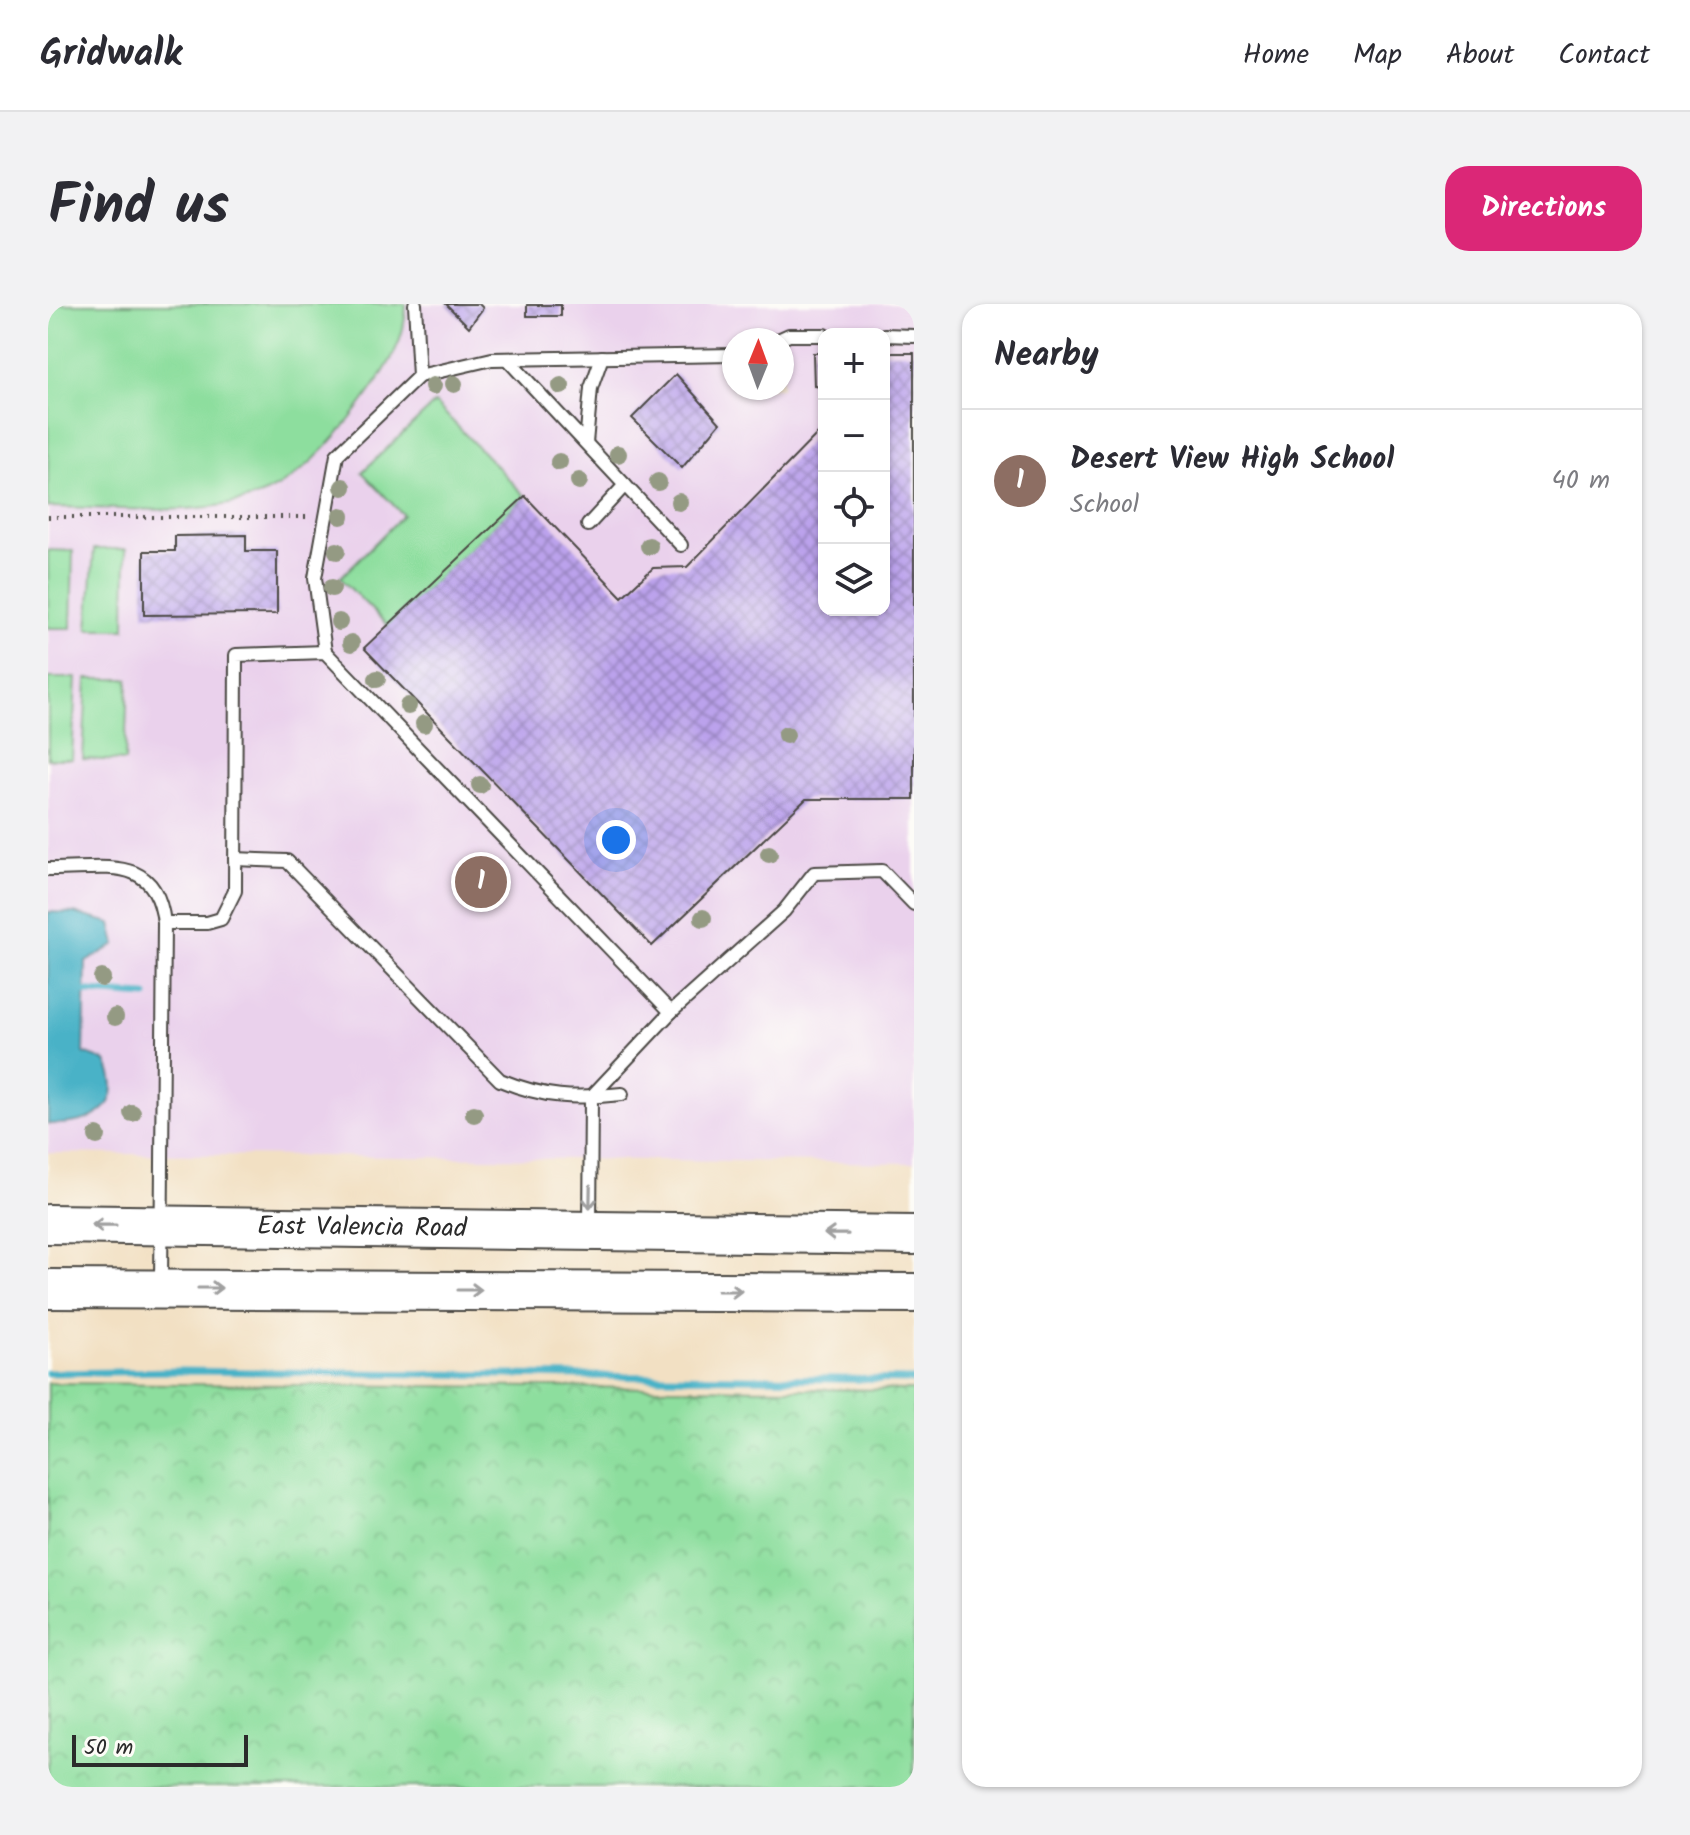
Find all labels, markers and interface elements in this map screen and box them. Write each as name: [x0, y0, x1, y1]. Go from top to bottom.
text: Gridwalk: [40, 25, 182, 85]
text: Home: [1243, 33, 1309, 78]
text: Map: [1353, 33, 1402, 78]
text: About: [1446, 33, 1514, 78]
text: Contact: [1558, 33, 1650, 78]
text: Find us: [48, 163, 229, 253]
button: Directions: [1445, 166, 1642, 251]
north arrow: [722, 328, 794, 400]
map controls: [818, 328, 890, 616]
button: +: [818, 328, 890, 400]
text: Nearby: [994, 329, 1099, 383]
button: −: [818, 400, 890, 472]
text: Desert View High School: [1070, 436, 1394, 484]
text: 1: [1016, 460, 1024, 502]
text: 40 m: [1552, 460, 1610, 502]
button: locate: [818, 472, 890, 544]
text: School: [1070, 484, 1139, 526]
button: layers: [818, 544, 890, 616]
your location: [596, 820, 636, 860]
pin: 1: [455, 852, 507, 912]
one-way arrow: [583, 1183, 598, 1210]
street label: East Valencia Road: [257, 1206, 468, 1250]
one-way arrow: [91, 1217, 118, 1233]
one-way arrow: [823, 1227, 850, 1242]
one-way arrow: [196, 1280, 223, 1296]
one-way arrow: [456, 1282, 483, 1298]
one-way arrow: [716, 1284, 743, 1299]
scale bar: [72, 1731, 248, 1767]
text: 50 m: [84, 1731, 133, 1766]

